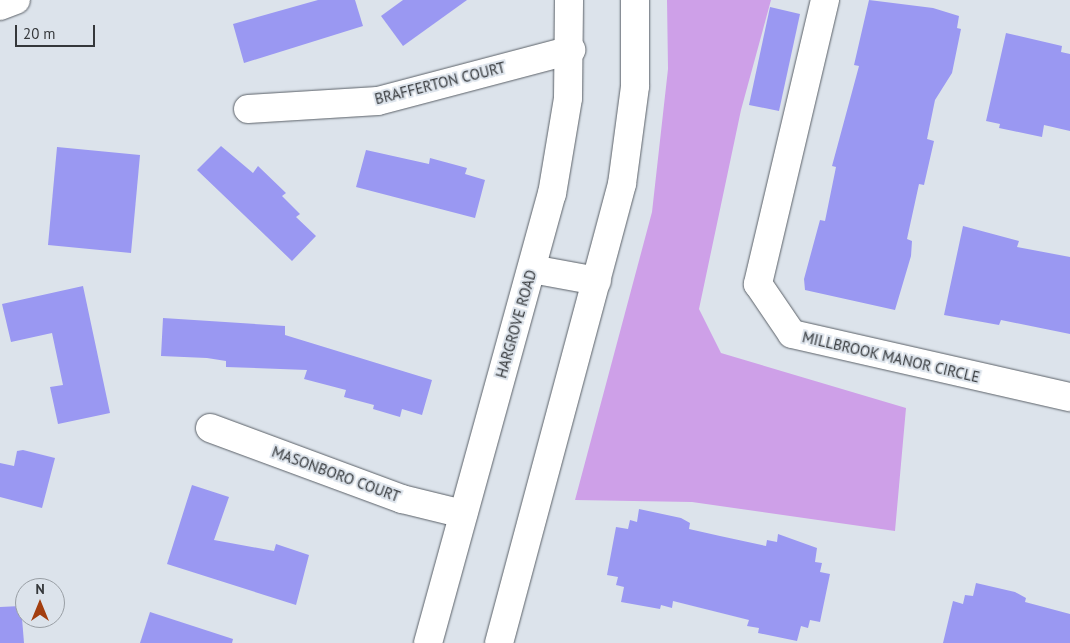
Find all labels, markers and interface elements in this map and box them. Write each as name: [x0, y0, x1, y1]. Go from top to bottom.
scale bar: [18, 15, 98, 47]
text: 20 m: [23, 24, 56, 43]
street label: BRAFFERTON COURT: [373, 58, 507, 108]
street label: HARGROVE ROAD: [492, 268, 540, 380]
street label: MILLBROOK MANOR CIRCLE: [800, 328, 982, 386]
street label: MASONBORO COURT: [269, 442, 403, 506]
north arrow: [15, 578, 65, 628]
text: N: [35, 580, 45, 598]

